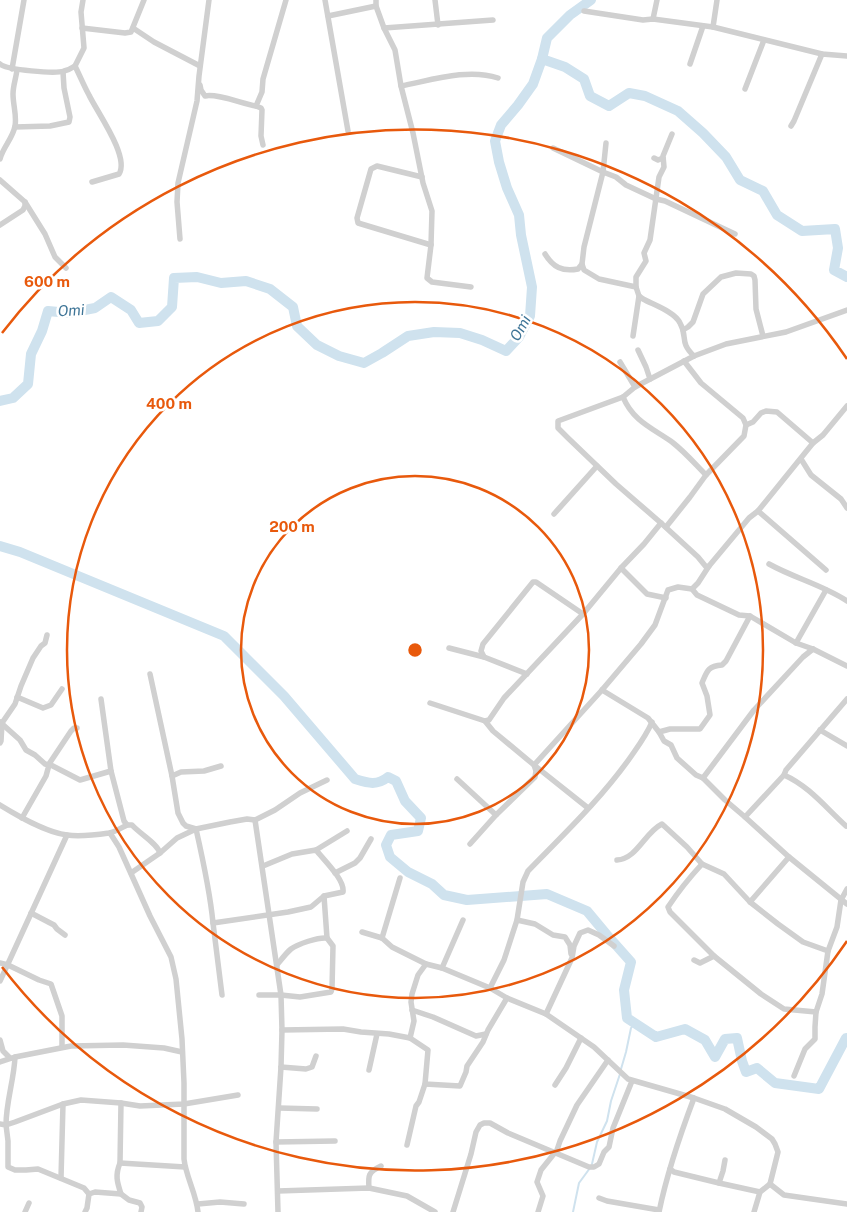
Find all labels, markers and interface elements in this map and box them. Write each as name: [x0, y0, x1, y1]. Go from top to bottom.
text: 600 m: [24, 273, 70, 290]
water label: Omi: [57, 301, 85, 319]
water label: Omi: [506, 312, 534, 344]
text: 400 m: [146, 395, 192, 412]
text: 200 m: [269, 518, 315, 535]
centre of rings: [406, 641, 424, 659]

